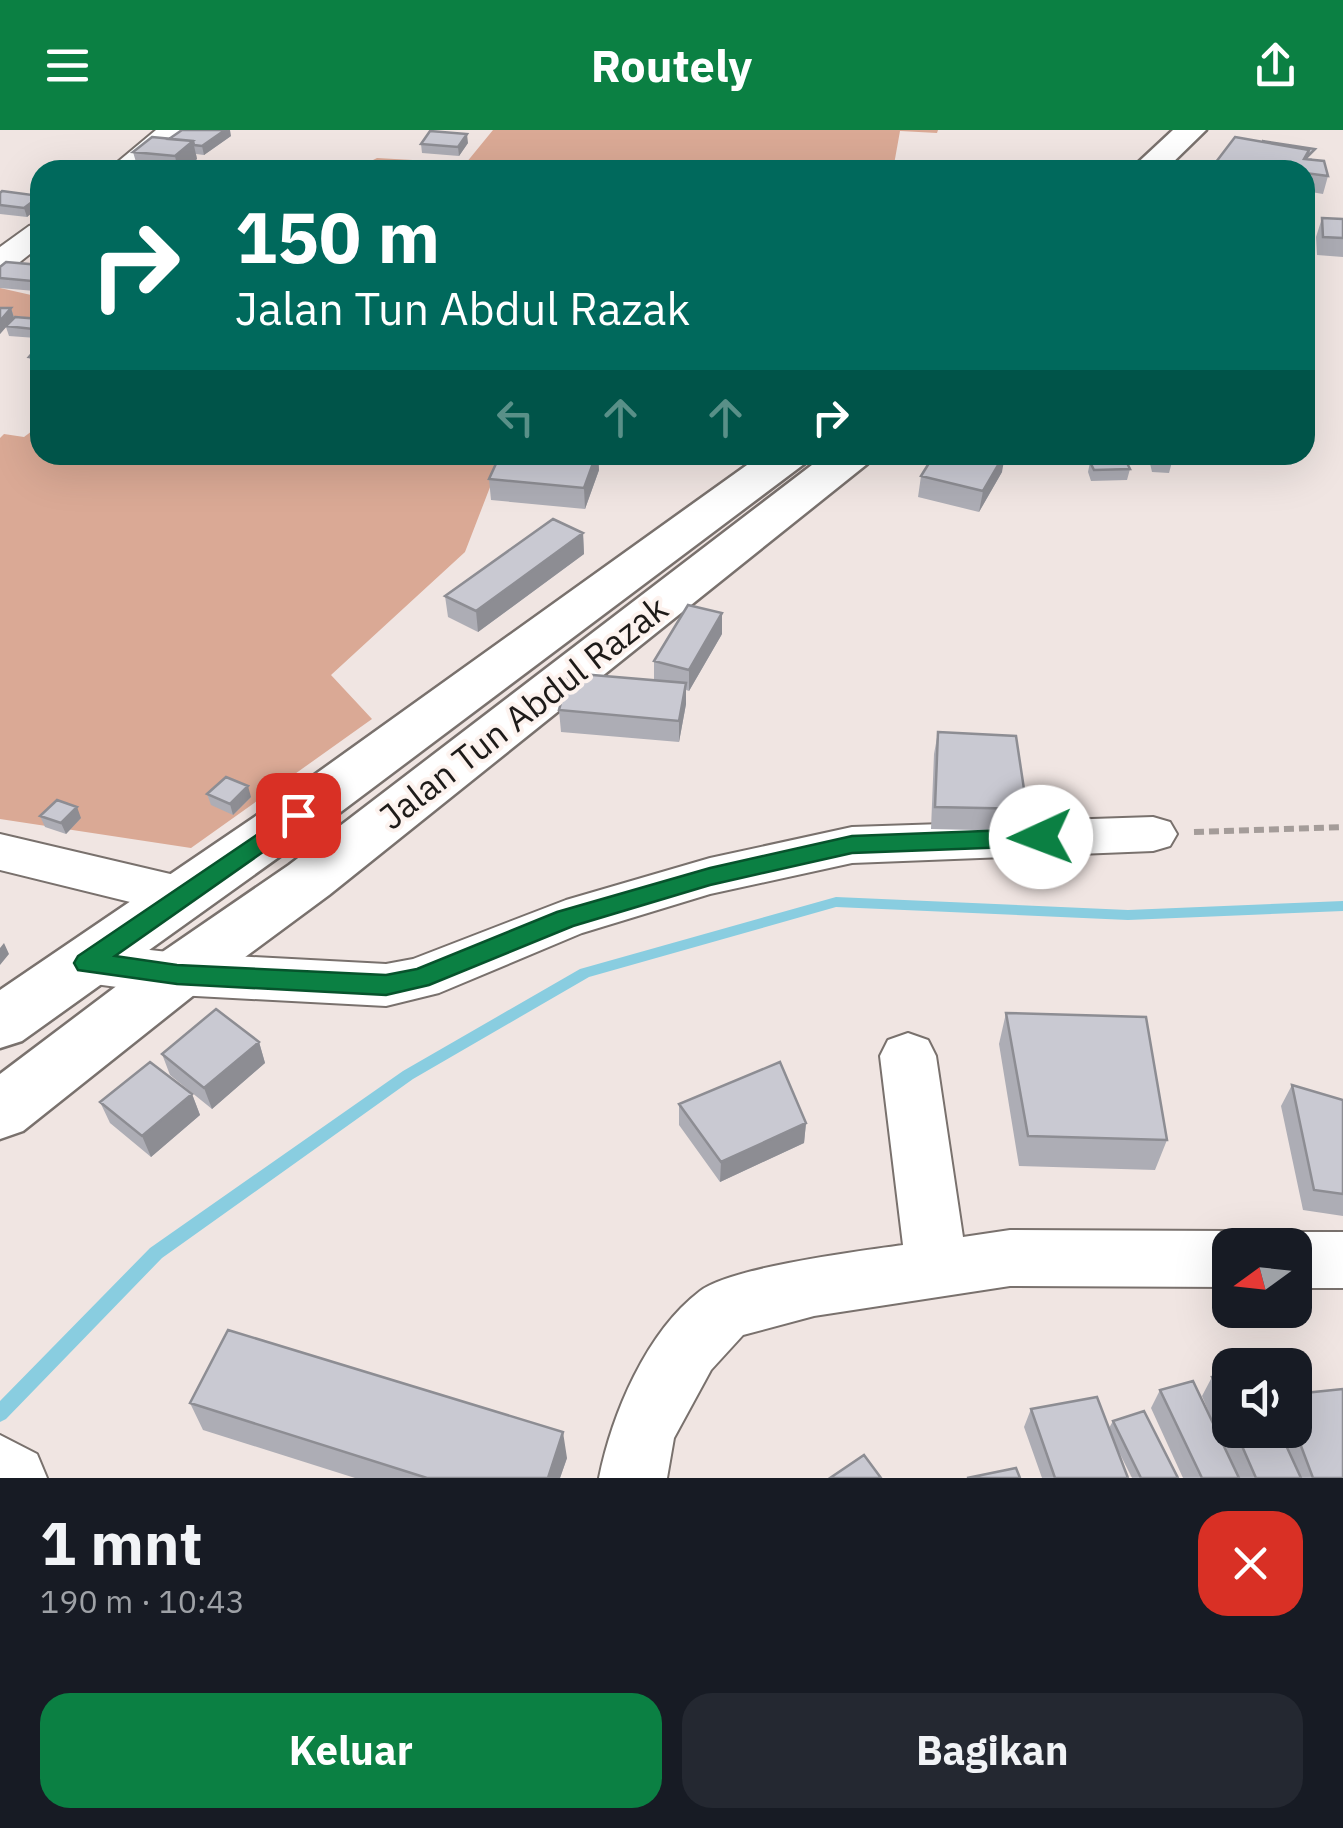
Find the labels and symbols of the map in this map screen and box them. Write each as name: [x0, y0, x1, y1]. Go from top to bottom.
street label: Jalan Tun Abdul Razak: [369, 585, 677, 839]
pin: [256, 773, 341, 858]
position arrow: [989, 785, 1093, 889]
north arrow: [1212, 1228, 1312, 1328]

